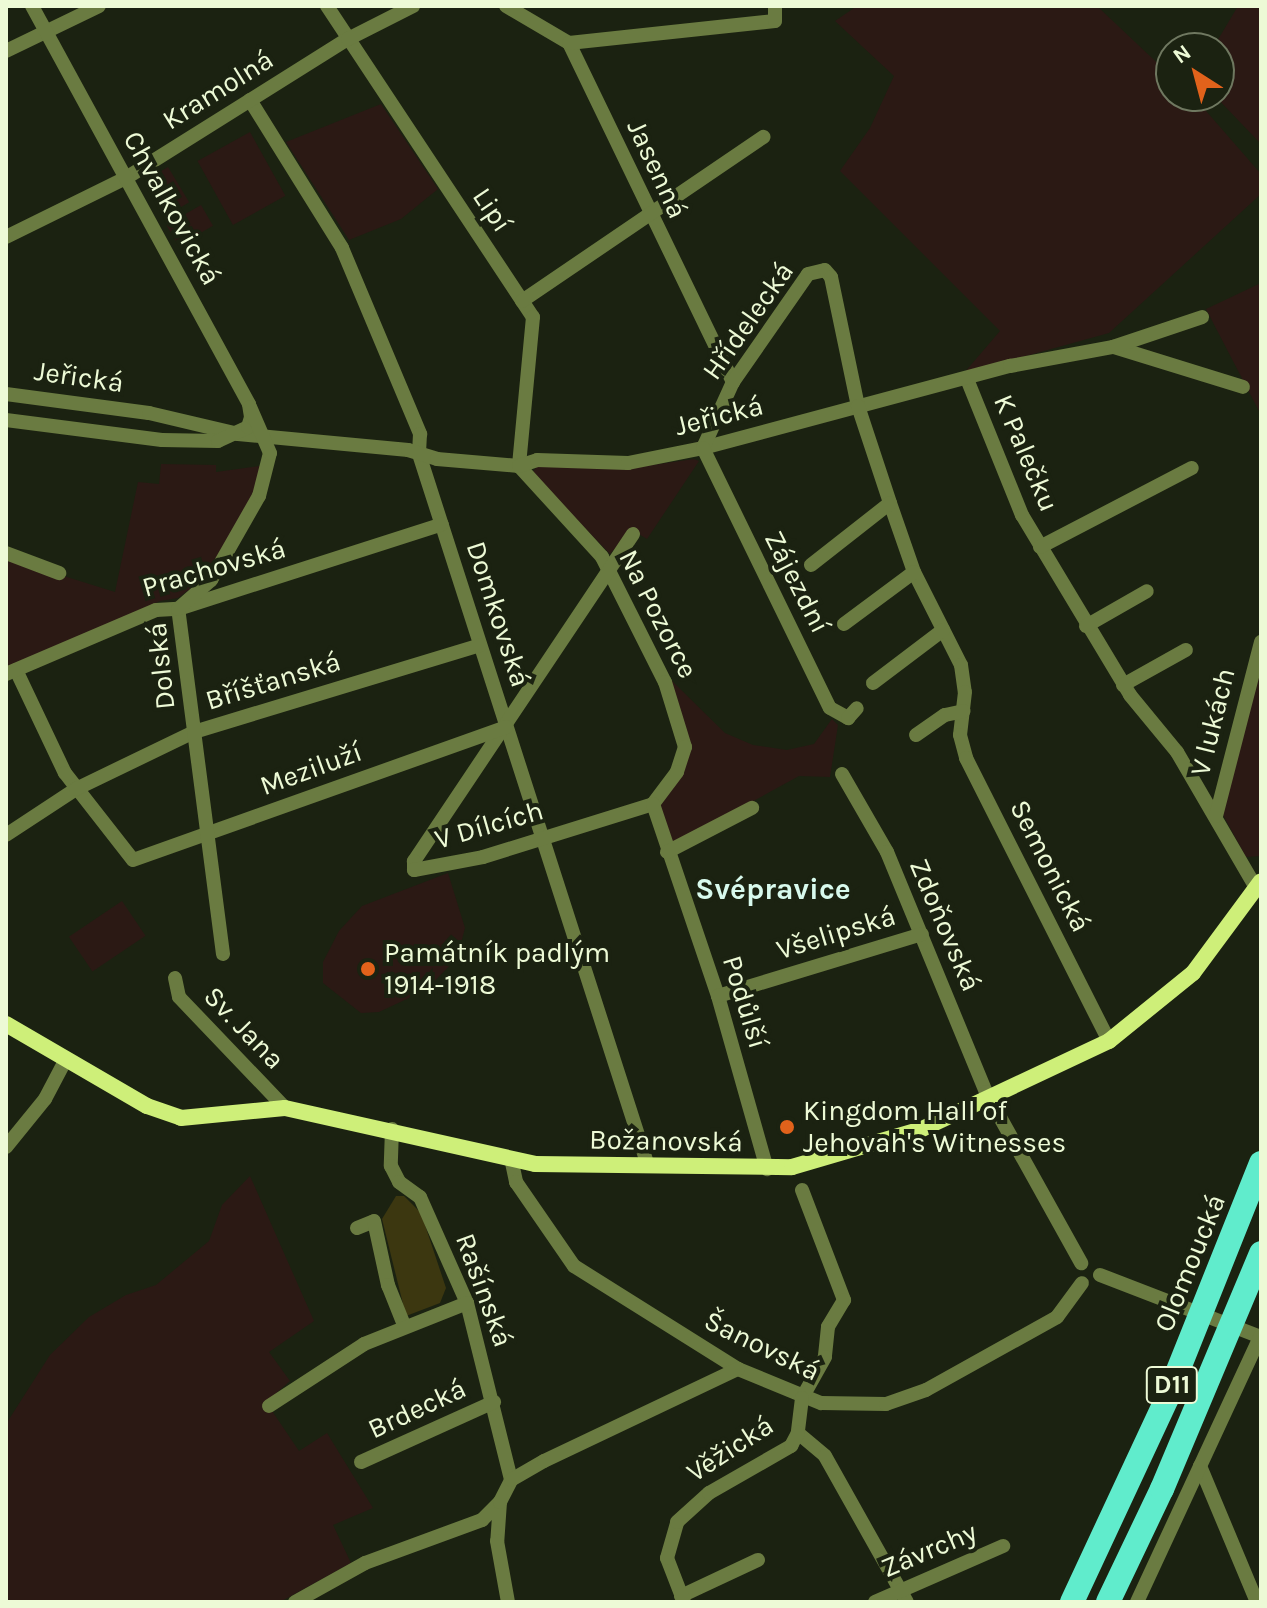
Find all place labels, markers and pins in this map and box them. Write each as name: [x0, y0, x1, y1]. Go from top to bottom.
place label: Památník padlým 1914-1918: [384, 936, 610, 1002]
marker: Památník padlým 1914-1918: [359, 960, 377, 978]
place label: Kingdom Hall of Jehovah's Witnesses: [803, 1094, 1066, 1160]
marker: Kingdom Hall of Jehovah's Witnesses: [778, 1118, 796, 1136]

